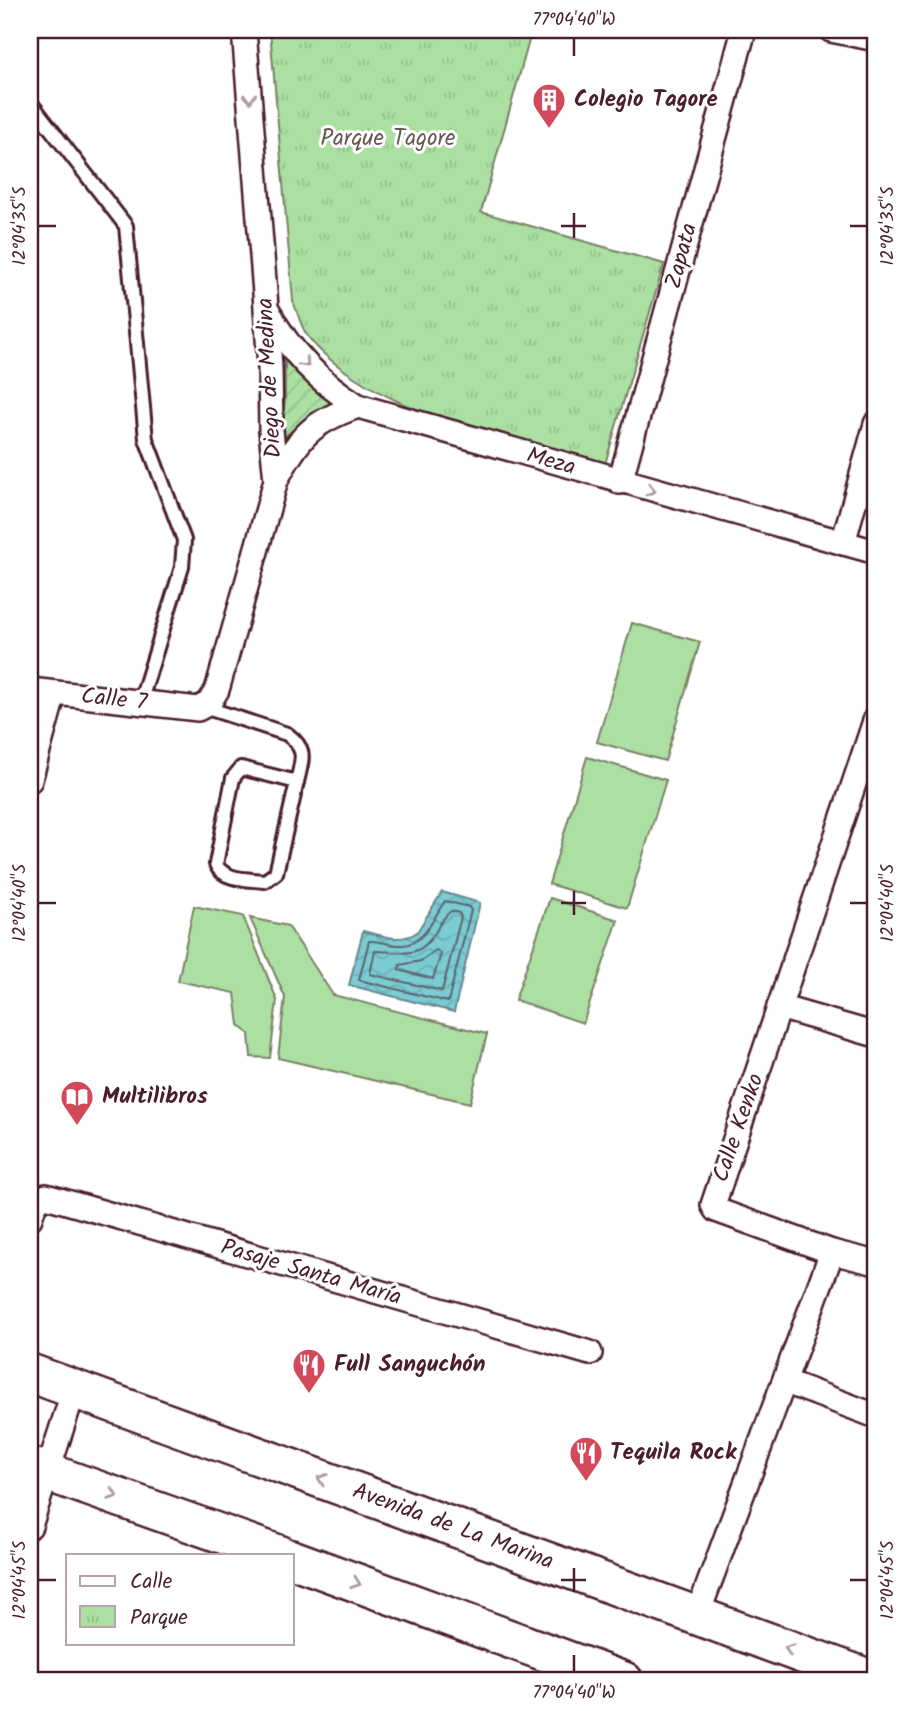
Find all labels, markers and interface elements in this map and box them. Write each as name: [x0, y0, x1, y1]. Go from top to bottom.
text: 77°04'40"W: [532, 6, 616, 35]
building icon: Colegio Tagore: [530, 81, 568, 130]
place label: Colegio Tagore: [574, 82, 718, 118]
one-way arrow: [242, 93, 257, 104]
park label: Parque Tagore: [321, 121, 455, 157]
text: 12°04'35"S: [6, 186, 35, 266]
text: 12°04'35"S: [874, 186, 903, 266]
street label: Zapata: [656, 219, 708, 293]
street label: Diego de Medina: [248, 297, 292, 459]
one-way arrow: [296, 355, 309, 368]
street label: Meza: [522, 438, 580, 486]
one-way arrow: [645, 482, 657, 496]
street label: Calle 7: [79, 679, 150, 721]
text: 12°04'40"S: [6, 863, 35, 942]
text: 12°04'40"S: [874, 863, 903, 942]
street label: Calle Kenko: [704, 1069, 774, 1187]
library icon: Multilibros: [58, 1078, 96, 1127]
place label: Multilibros: [102, 1079, 208, 1115]
street label: Pasaje Santa María: [217, 1230, 405, 1316]
restaurant icon: Full Sanguchón: [290, 1346, 328, 1395]
place label: Full Sanguchón: [334, 1347, 486, 1383]
restaurant icon: Tequila Rock: [567, 1434, 605, 1483]
place label: Tequila Rock: [610, 1435, 737, 1471]
one-way arrow: [316, 1474, 328, 1488]
street label: Avenida de La Marina: [347, 1474, 559, 1580]
one-way arrow: [106, 1487, 118, 1501]
text: 12°04'45"S: [6, 1540, 35, 1619]
text: 12°04'45"S: [874, 1540, 903, 1619]
legend: [66, 1554, 294, 1644]
text: Calle: [130, 1566, 173, 1599]
one-way arrow: [350, 1574, 362, 1588]
text: Parque: [130, 1602, 188, 1635]
one-way arrow: [784, 1643, 796, 1657]
text: 77°04'40"W: [532, 1679, 616, 1708]

